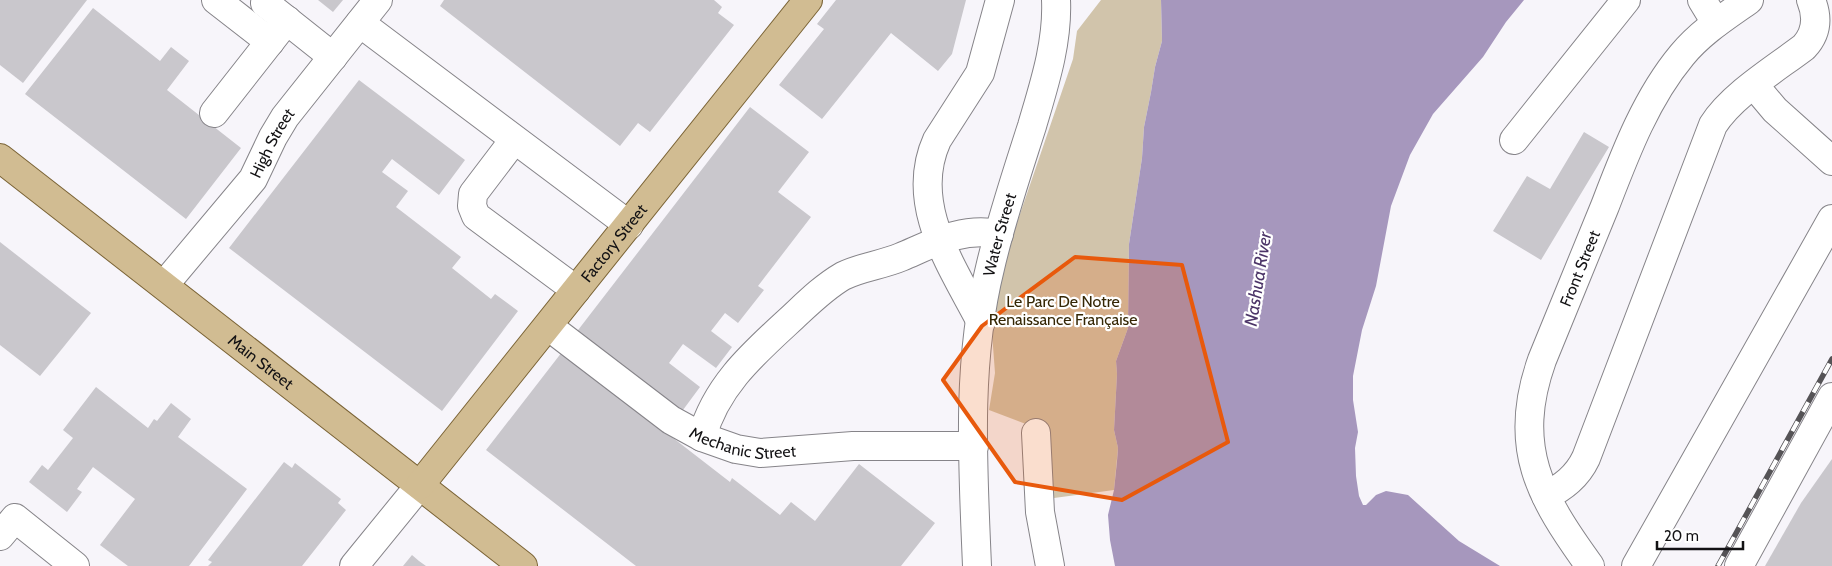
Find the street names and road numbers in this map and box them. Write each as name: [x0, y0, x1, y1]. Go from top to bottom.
street label: High Street: [246, 104, 299, 181]
street label: Water Street: [979, 190, 1020, 278]
street label: Factory Street: [577, 200, 651, 286]
street label: Front Street: [1556, 227, 1604, 309]
street label: Main Street: [224, 331, 298, 394]
street label: Mechanic Street: [686, 423, 797, 464]

